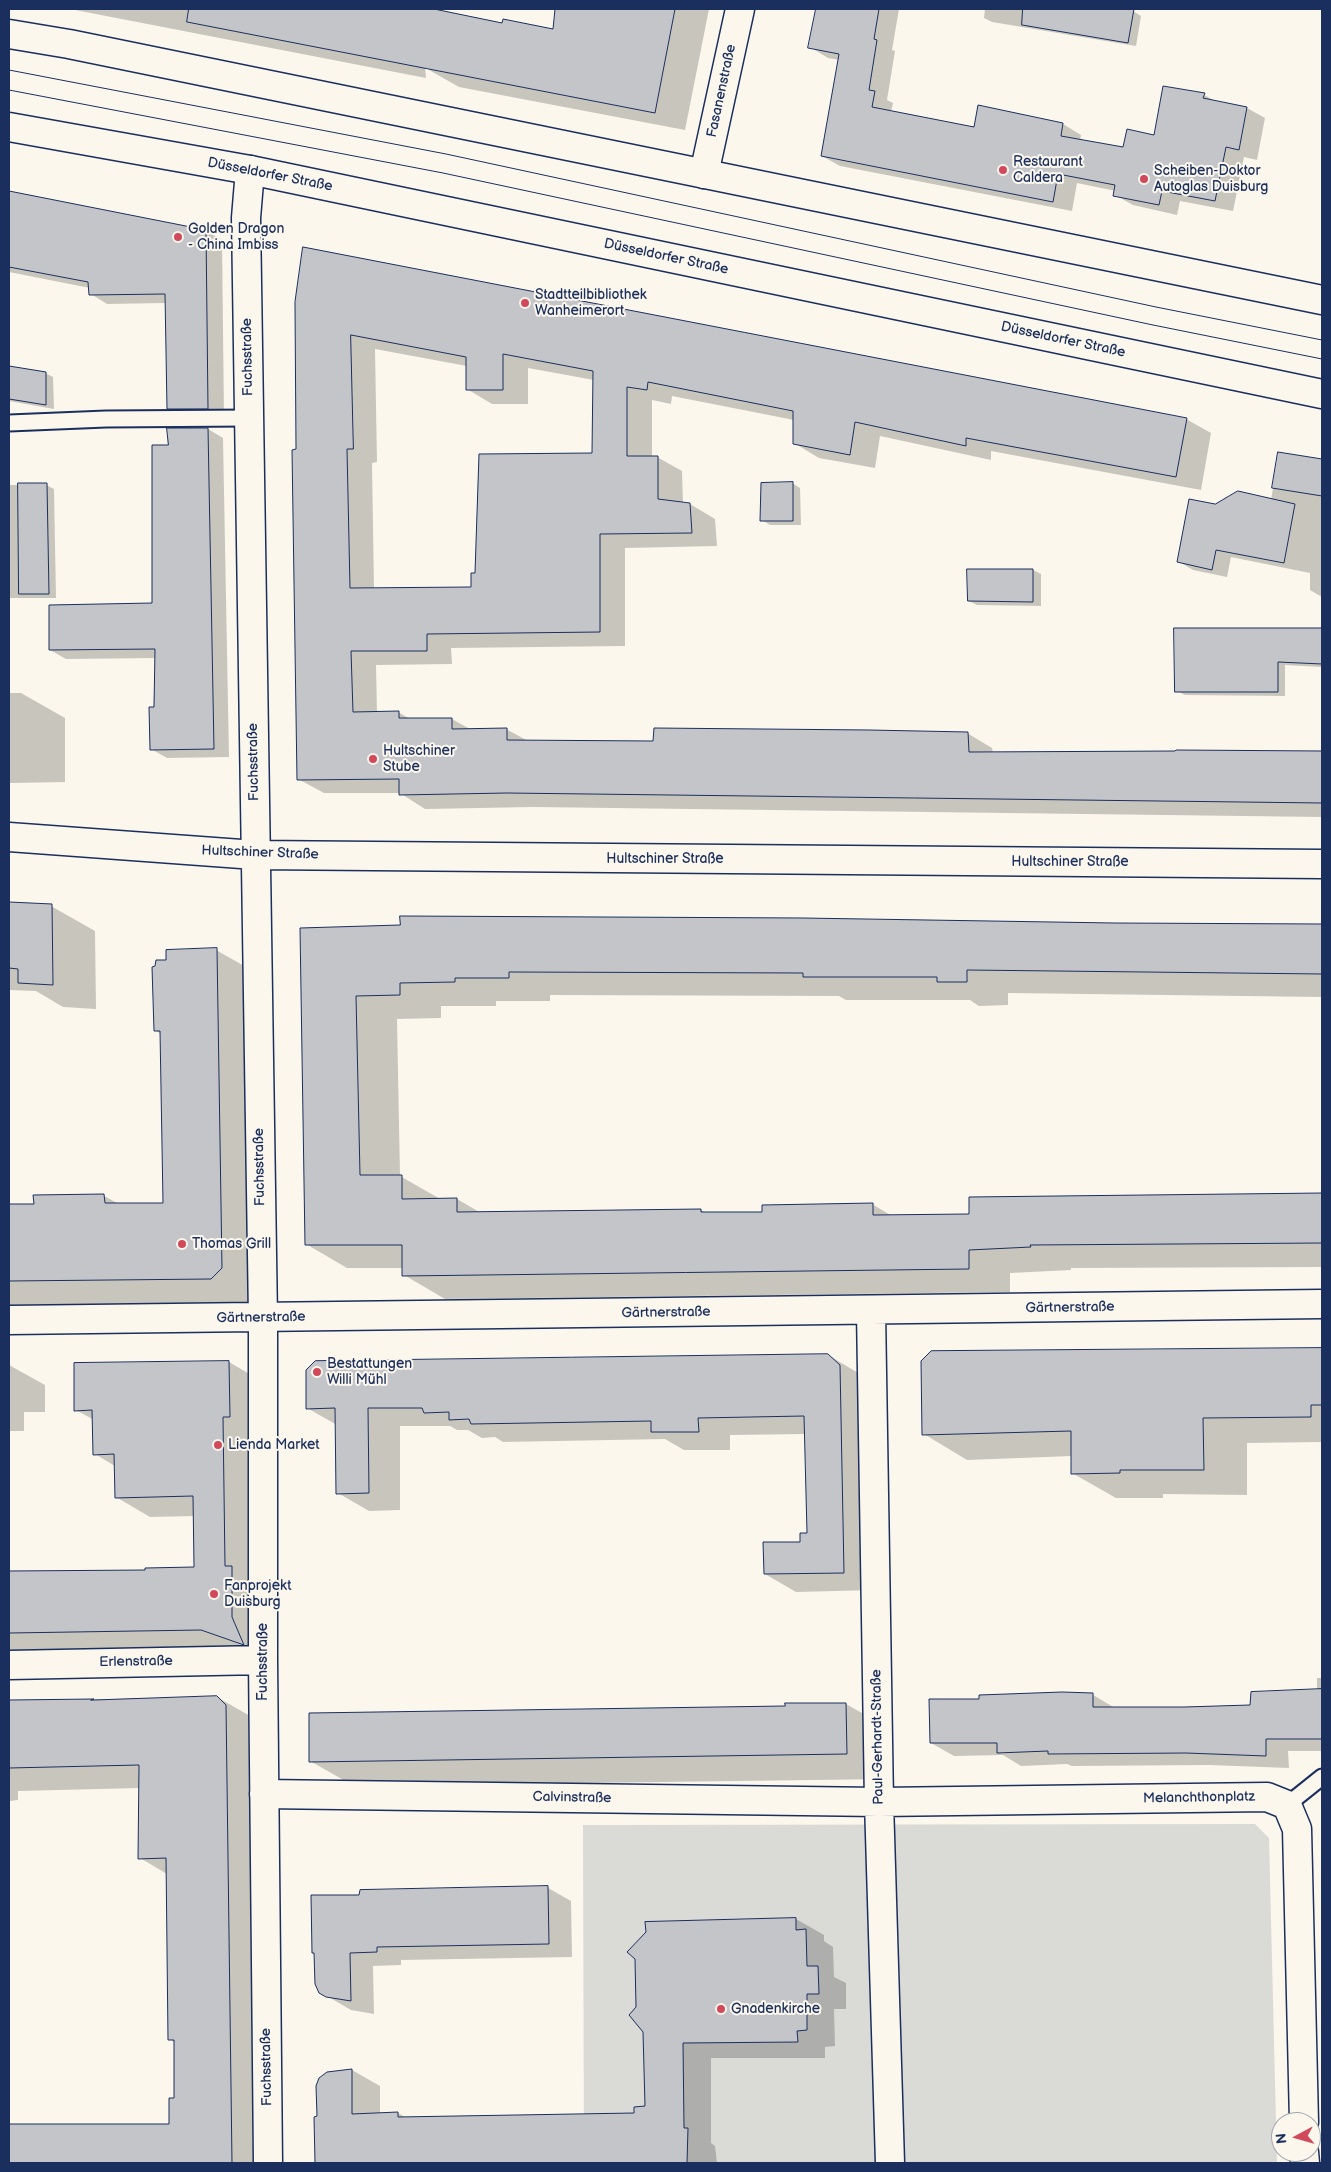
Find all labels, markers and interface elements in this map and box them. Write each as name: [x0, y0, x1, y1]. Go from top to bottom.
street label: Fasanenstraße: [704, 43, 740, 139]
place label: Restaurant Caldera: [1013, 154, 1083, 186]
street label: Düsseldorfer Straße: [206, 155, 334, 195]
place label: Scheiben-Doktor Autoglas Duisburg: [1154, 163, 1268, 196]
marker: Restaurant Caldera: [997, 164, 1009, 176]
marker: Scheiben-Doktor Autoglas Duisburg: [1138, 173, 1150, 185]
place label: Golden Dragon - China Imbiss: [188, 221, 284, 253]
marker: Golden Dragon - China Imbiss: [172, 231, 184, 243]
street label: Düsseldorfer Straße: [602, 236, 730, 278]
place label: Stadtteilbibliothek Wanheimerort: [535, 287, 647, 320]
marker: Stadtteilbibliothek Wanheimerort: [519, 297, 531, 309]
street label: Fuchsstraße: [239, 318, 257, 396]
street label: Düsseldorfer Straße: [999, 319, 1127, 361]
street label: Fuchsstraße: [245, 723, 263, 801]
place label: Hultschiner Stube: [383, 743, 455, 776]
marker: Hultschiner Stube: [367, 753, 379, 765]
street label: Hultschiner Straße: [201, 843, 319, 863]
street label: Hultschiner Straße: [606, 851, 724, 867]
street label: Hultschiner Straße: [1011, 854, 1129, 870]
street label: Fuchsstraße: [251, 1128, 269, 1206]
place label: Thomas Grill: [192, 1236, 271, 1252]
marker: Thomas Grill: [176, 1238, 188, 1250]
street label: Gärtnerstraße: [1025, 1299, 1115, 1317]
street label: Gärtnerstraße: [621, 1304, 711, 1322]
street label: Gärtnerstraße: [216, 1309, 306, 1327]
place label: Bestattungen Willi Mühl: [327, 1356, 412, 1388]
marker: Bestattungen Willi Mühl: [311, 1366, 323, 1378]
place label: Lienda Market: [228, 1437, 320, 1453]
marker: Lienda Market: [212, 1439, 224, 1451]
place label: Fanprojekt Duisburg: [224, 1578, 292, 1610]
marker: Fanprojekt Duisburg: [208, 1588, 220, 1600]
street label: Fuchsstraße: [255, 1623, 271, 1701]
street label: Erlenstraße: [99, 1653, 173, 1671]
street label: Paul-Gerhardt-Straße: [868, 1669, 888, 1805]
street label: Calvinstraße: [532, 1789, 612, 1807]
street label: Melanchthonplatz: [1143, 1789, 1255, 1807]
place label: Gnadenkirche: [731, 2001, 820, 2017]
marker: Gnadenkirche: [715, 2003, 727, 2015]
street label: Fuchsstraße: [258, 2028, 276, 2106]
north arrow: [1271, 2112, 1321, 2162]
text: N: [1273, 2132, 1291, 2145]

